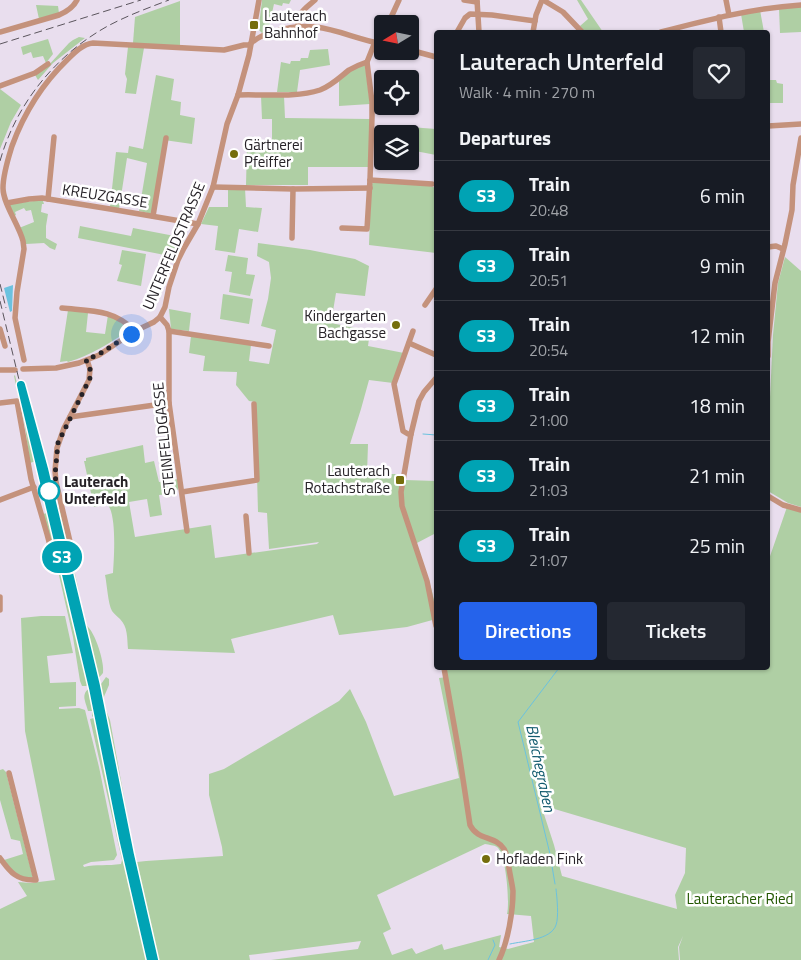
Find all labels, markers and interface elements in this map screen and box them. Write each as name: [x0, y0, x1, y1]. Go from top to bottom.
place label: Lauterach Bahnhof: [264, 4, 327, 44]
north arrow: [374, 15, 419, 60]
map controls: [374, 15, 419, 170]
marker: Lauterach Bahnhof: [248, 19, 260, 31]
text: Lauterach Unterfeld: [459, 43, 664, 79]
button: heart: [693, 47, 745, 99]
button: locate: [374, 70, 419, 115]
text: Walk · 4 min · 270 m: [459, 80, 595, 104]
text: Departures: [459, 123, 551, 152]
button: layers: [374, 125, 419, 170]
place label: Gärtnerei Pfeiffer: [244, 133, 303, 173]
marker: Gärtnerei Pfeiffer: [228, 148, 240, 160]
text: Train: [529, 169, 570, 198]
street label: KREUZGASSE: [61, 177, 150, 214]
street label: UNTERFELDSTRASSE: [136, 178, 211, 313]
text: 6 min: [700, 181, 745, 210]
text: S3: [477, 182, 496, 209]
text: 20:48: [529, 198, 568, 222]
text: Train: [529, 239, 570, 268]
text: 9 min: [700, 251, 745, 280]
text: S3: [477, 252, 496, 279]
text: 20:51: [529, 268, 568, 292]
place label: Kindergarten Bachgasse: [304, 304, 386, 344]
text: Train: [529, 309, 570, 338]
marker: Kindergarten Bachgasse: [390, 319, 402, 331]
text: 12 min: [689, 321, 745, 350]
your location: [119, 322, 144, 347]
text: S3: [477, 322, 496, 349]
text: 20:54: [529, 338, 568, 362]
text: Train: [529, 379, 570, 408]
street label: STEINFELDGASSE: [146, 381, 181, 497]
text: 18 min: [689, 391, 745, 420]
text: S3: [477, 392, 496, 419]
text: 21:00: [529, 408, 568, 432]
text: Train: [529, 449, 570, 478]
place label: Lauterach Rotachstraße: [305, 459, 390, 499]
text: 21 min: [689, 461, 745, 490]
text: S3: [477, 462, 496, 489]
place label: Lauterach Unterfeld: [64, 470, 128, 510]
marker: Lauterach Rotachstraße: [394, 474, 406, 486]
text: 21:03: [529, 478, 568, 502]
marker: Lauterach Unterfeld: [38, 480, 60, 502]
text: Train: [529, 519, 570, 548]
text: 25 min: [689, 531, 745, 560]
text: S3: [477, 532, 496, 559]
line badge: S3: [40, 541, 84, 573]
text: S3: [52, 543, 72, 570]
text: 21:07: [529, 548, 568, 572]
button: Directions: [459, 602, 597, 660]
button: Tickets: [607, 602, 745, 660]
water label: Bleichegraben: [520, 722, 562, 815]
place label: Hofladen Fink: [496, 847, 583, 870]
marker: Hofladen Fink: [480, 853, 492, 865]
park label: Lauteracher Ried: [687, 887, 793, 910]

